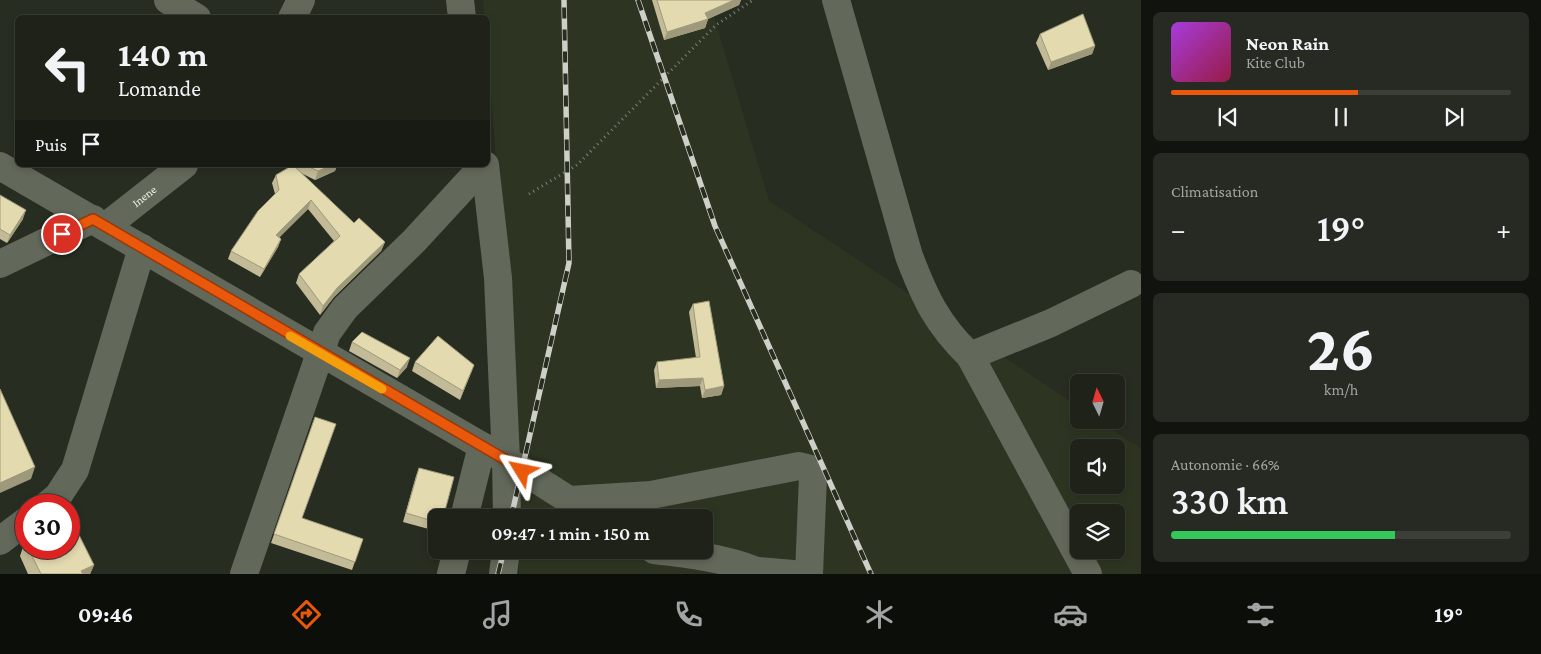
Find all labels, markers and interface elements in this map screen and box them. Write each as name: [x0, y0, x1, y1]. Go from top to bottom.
text: Neon Rain: [1246, 33, 1329, 54]
icon: left: [35, 35, 100, 100]
text: 140 m: [118, 35, 208, 74]
text: Kite Club: [1246, 54, 1305, 71]
text: Lomande: [118, 76, 201, 101]
icon: previous: [1214, 103, 1242, 131]
icon: pause: [1327, 103, 1355, 131]
icon: next: [1440, 103, 1468, 131]
icon: arrive: [77, 130, 105, 158]
text: Puis: [35, 134, 67, 155]
street label: Inene: [129, 182, 159, 210]
text: Climatisation: [1171, 183, 1258, 200]
text: 19°: [1317, 207, 1365, 249]
pin: [41, 213, 83, 255]
text: −: [1171, 214, 1186, 245]
text: +: [1496, 214, 1511, 245]
icon: arrive: [48, 220, 76, 248]
text: 26: [1307, 312, 1375, 384]
north arrow: [1070, 374, 1125, 429]
map controls: [1070, 374, 1125, 559]
text: km/h: [1324, 381, 1358, 398]
button: sound: [1070, 439, 1125, 494]
position arrow: [495, 444, 547, 496]
text: Autonomie · 66%: [1171, 456, 1280, 473]
text: 330 km: [1171, 480, 1288, 522]
speed limit sign: 30: [15, 494, 80, 559]
button: layers: [1070, 504, 1125, 559]
text: 09:47 · 1 min · 150 m: [491, 523, 650, 544]
icon: directions: [289, 597, 324, 632]
icon: music: [480, 597, 515, 632]
icon: phone: [671, 597, 706, 632]
icon: climate: [862, 597, 897, 632]
icon: car: [1053, 597, 1088, 632]
icon: filters: [1243, 597, 1278, 632]
text: 09:46: [78, 602, 133, 627]
text: 19°: [1434, 602, 1463, 627]

